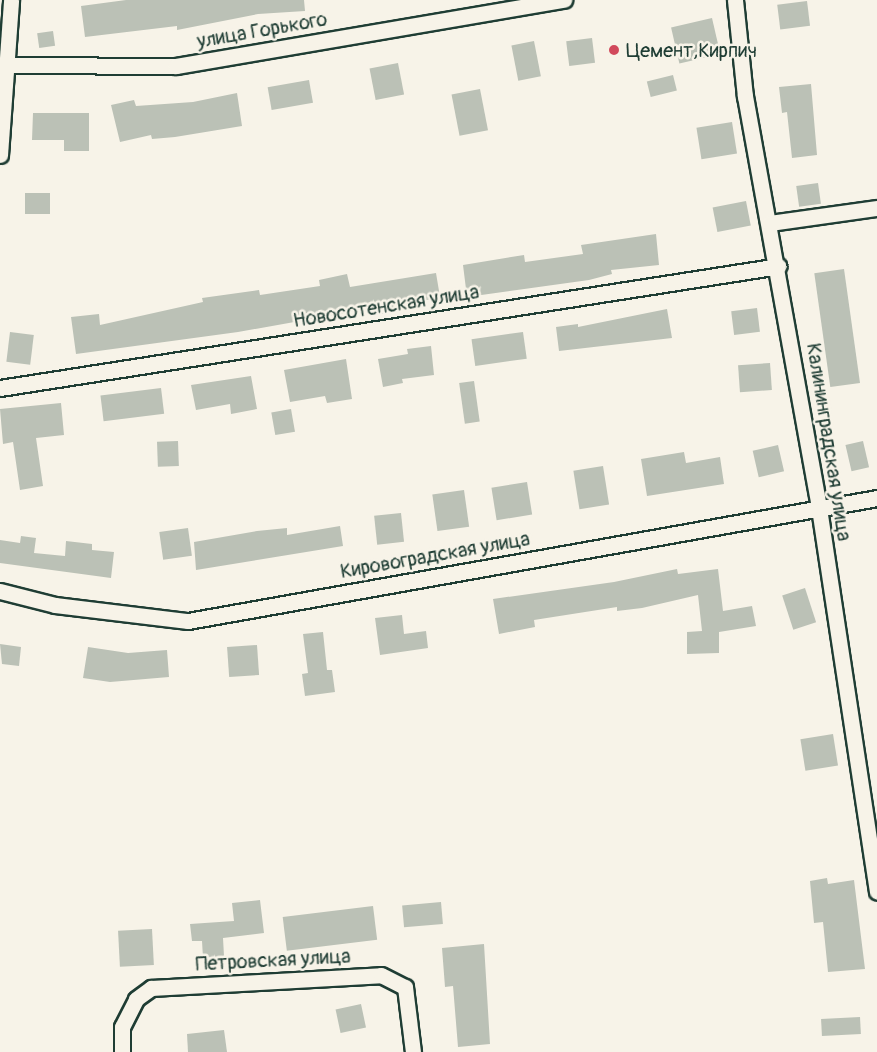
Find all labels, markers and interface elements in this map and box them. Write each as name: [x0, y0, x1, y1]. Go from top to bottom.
street label: улица Горького: [195, 7, 329, 53]
place label: Цемент,Кирпич: [626, 38, 757, 62]
marker: Цемент,Кирпич: [607, 43, 621, 57]
street label: Новосотенская улица: [291, 279, 481, 333]
street label: Калининградская улица: [802, 341, 856, 543]
street label: Кировоградская улица: [338, 527, 532, 583]
street label: Петровская улица: [195, 944, 351, 976]

